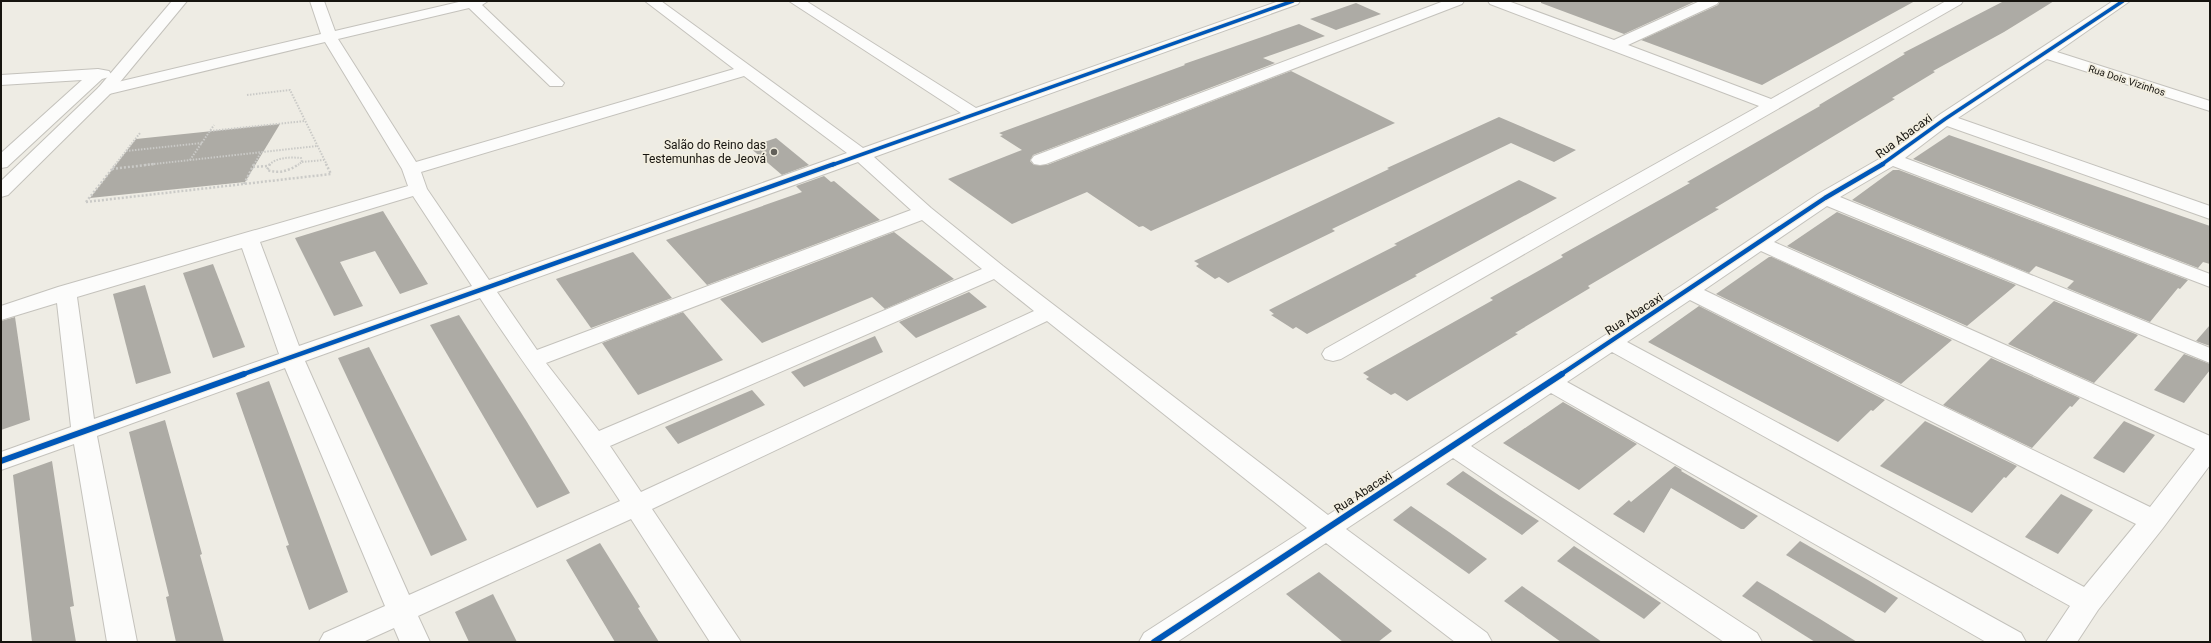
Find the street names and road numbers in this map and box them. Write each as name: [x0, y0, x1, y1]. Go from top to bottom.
street label: Rua Dois Vizinhos: [2087, 63, 2167, 98]
street label: Rua Abacaxi: [1873, 111, 1935, 161]
street label: Rua Abacaxi: [1602, 290, 1666, 338]
street label: Rua Abacaxi: [1331, 468, 1395, 516]

